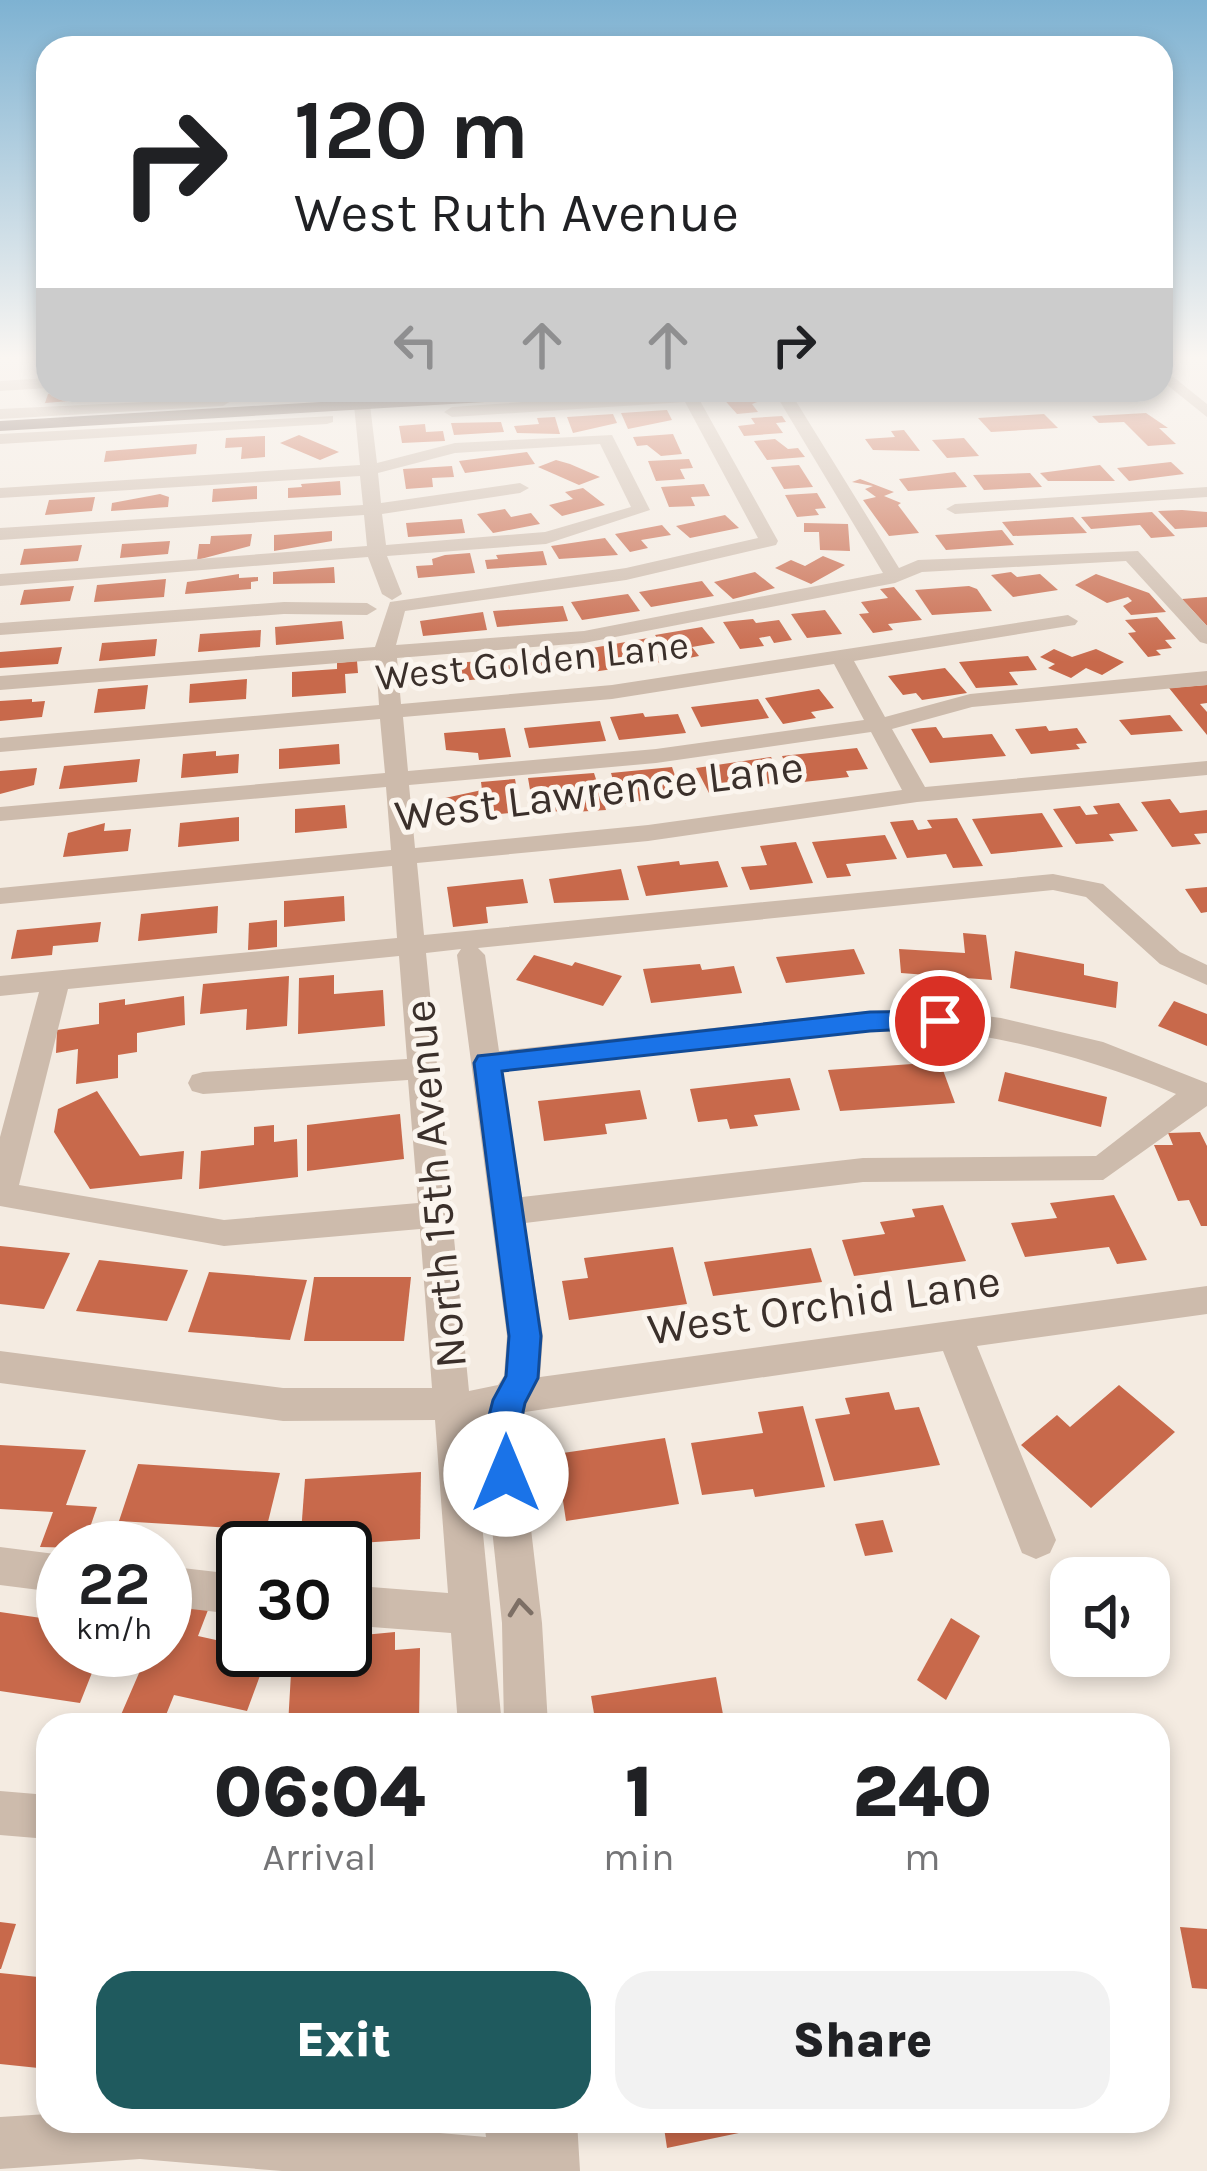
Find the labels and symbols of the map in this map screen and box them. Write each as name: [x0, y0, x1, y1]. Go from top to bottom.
street label: West Golden Lane: [373, 622, 691, 700]
street label: West Lawrence Lane: [392, 740, 806, 842]
pin: [889, 970, 991, 1072]
street label: North 15th Avenue: [393, 998, 477, 1370]
street label: West Orchid Lane: [644, 1255, 1004, 1355]
position arrow: [443, 1411, 569, 1537]
speed limit sign: 30: [216, 1521, 372, 1677]
one-way arrow: [508, 1598, 533, 1617]

